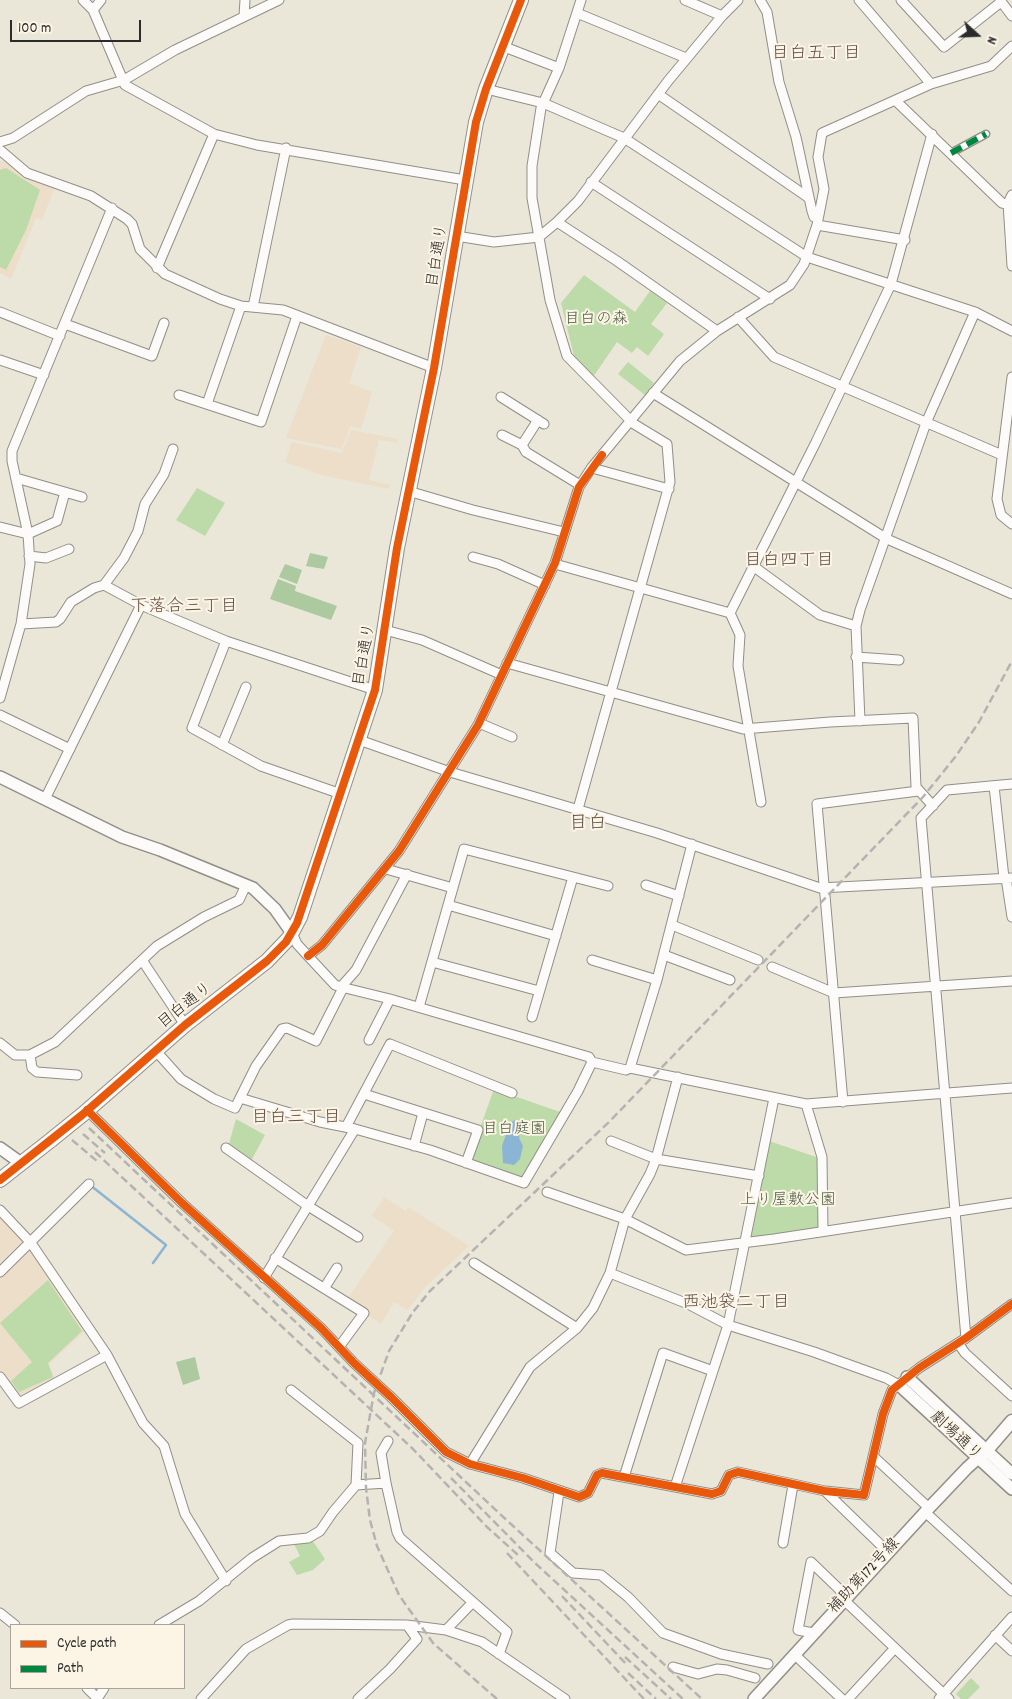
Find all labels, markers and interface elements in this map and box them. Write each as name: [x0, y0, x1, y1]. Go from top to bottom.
scale bar: [12, 10, 144, 42]
north arrow: [952, 10, 1002, 60]
text: 100 m: [18, 18, 51, 40]
text: N: [981, 33, 1002, 47]
district label: 目白五丁目: [771, 45, 861, 67]
street label: 目白通り: [425, 223, 453, 289]
park label: 目白の森: [564, 311, 628, 331]
district label: 目白四丁目: [744, 552, 834, 574]
district label: 下落合三丁目: [130, 598, 238, 620]
street label: 目白通り: [351, 622, 381, 688]
district label: 目白: [569, 814, 607, 836]
street label: 目白通り: [155, 980, 217, 1034]
district label: 目白三丁目: [251, 1109, 341, 1131]
park label: 目白庭園: [482, 1121, 546, 1141]
park label: 上り屋敷公園: [740, 1192, 836, 1212]
district label: 西池袋二丁目: [682, 1294, 790, 1316]
street label: 劇場通り: [925, 1408, 985, 1466]
street label: 補助第172号線: [825, 1535, 905, 1619]
legend: [10, 1624, 185, 1689]
text: Cycle path: [57, 1633, 116, 1655]
text: Path: [57, 1658, 83, 1680]

